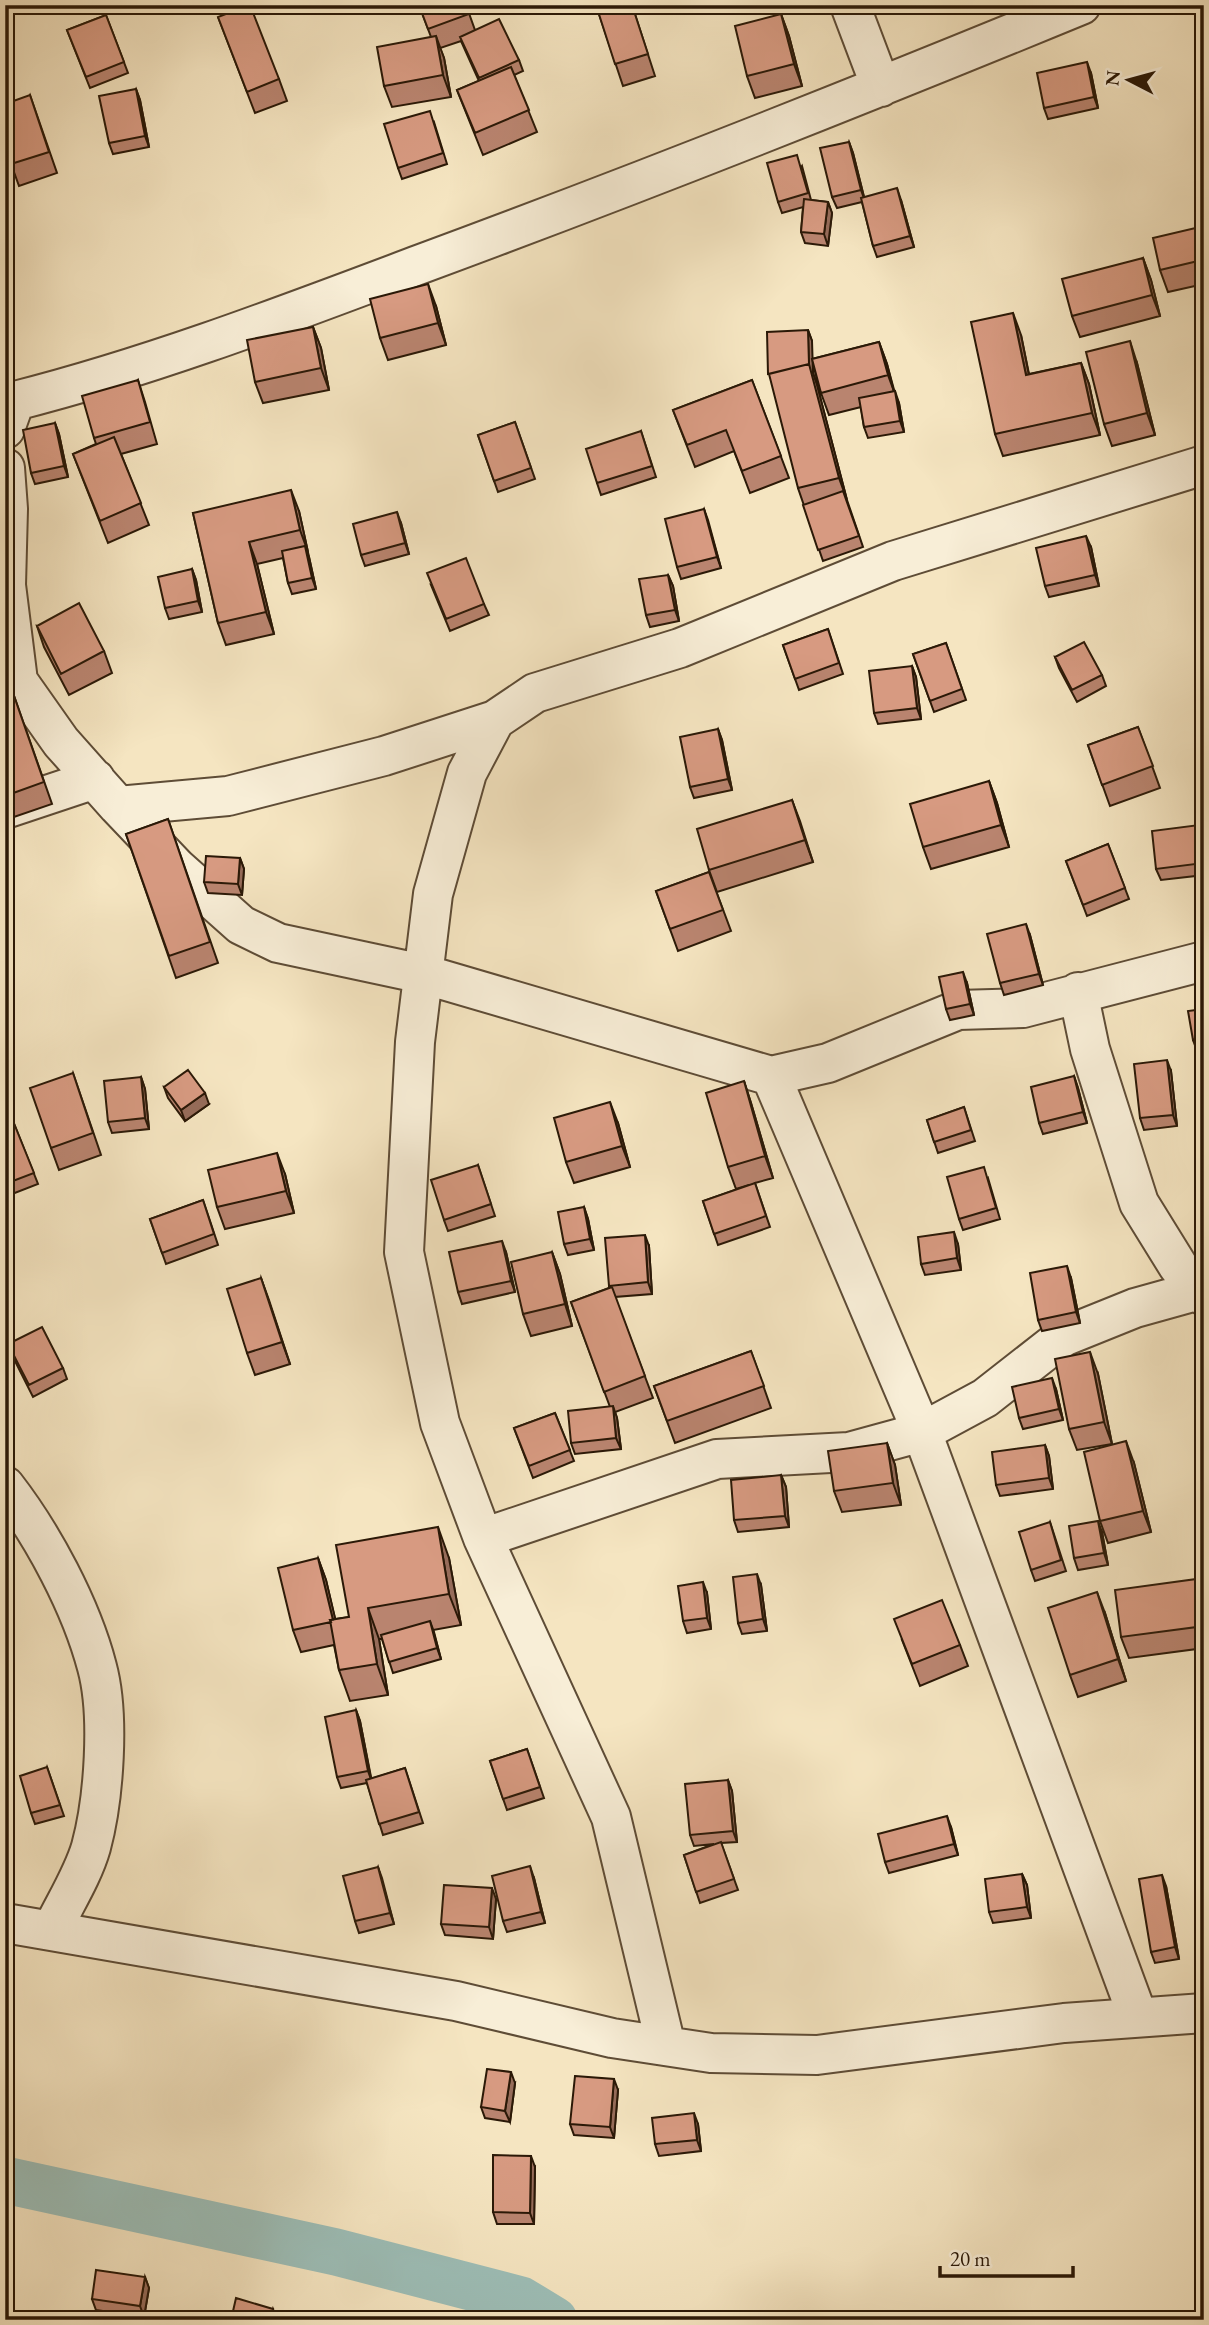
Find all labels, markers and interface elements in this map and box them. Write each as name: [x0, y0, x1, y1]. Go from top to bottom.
north arrow: [1094, 46, 1164, 116]
text: N: [1099, 69, 1126, 87]
scale bar: [940, 2234, 1072, 2278]
text: 20 m: [950, 2245, 991, 2272]

